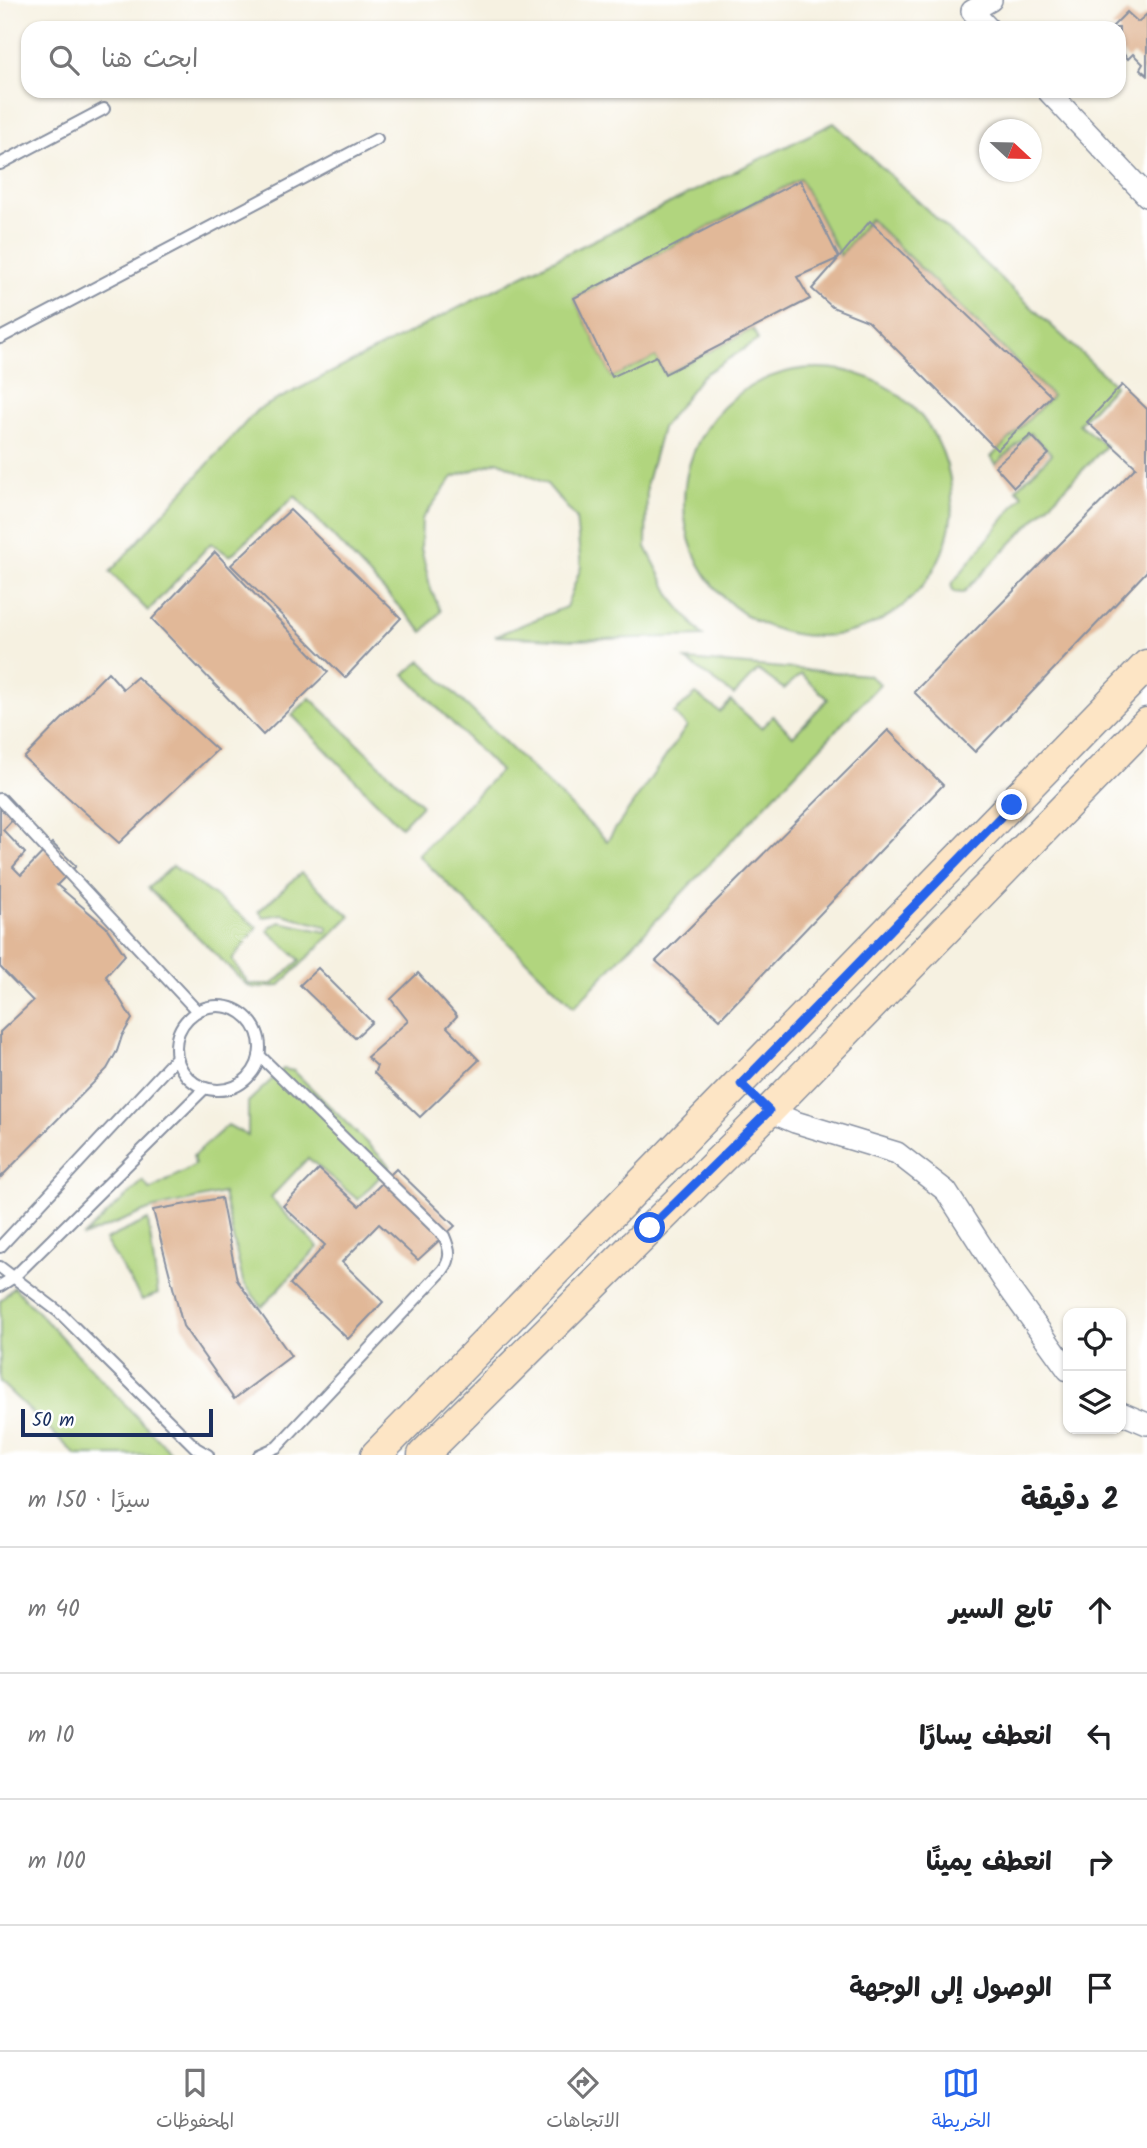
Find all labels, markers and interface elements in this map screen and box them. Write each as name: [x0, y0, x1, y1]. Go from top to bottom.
search box: [21, 21, 1126, 98]
text: ابحث هنا: [101, 39, 198, 81]
icon: search: [45, 41, 83, 79]
north arrow: [979, 119, 1042, 182]
route end: [996, 789, 1027, 820]
route start: [634, 1212, 665, 1243]
map controls: [1063, 1308, 1126, 1434]
button: locate: [1063, 1308, 1126, 1371]
button: layers: [1063, 1371, 1126, 1434]
scale bar: [21, 1406, 214, 1438]
text: 50 m: [32, 1406, 74, 1436]
text: 2 دقيقة: [1021, 1477, 1119, 1525]
text: سيرًا · 150 m: [28, 1483, 151, 1519]
text: تابع السير: [949, 1590, 1052, 1632]
icon: ahead: [1081, 1591, 1119, 1629]
text: 40 m: [28, 1592, 80, 1628]
text: انعطف يسارًا: [919, 1716, 1052, 1758]
icon: left: [1081, 1717, 1119, 1755]
text: 10 m: [28, 1718, 74, 1754]
text: انعطف يمينًا: [926, 1842, 1052, 1884]
icon: right: [1081, 1843, 1119, 1881]
text: 100 m: [28, 1844, 86, 1880]
text: الوصول إلى الوجهة: [849, 1968, 1052, 2010]
icon: arrive: [1081, 1969, 1119, 2007]
tab: المحفوظات: [156, 2064, 234, 2137]
tab: الاتجاهات: [546, 2064, 620, 2137]
tab: الخريطة: [932, 2064, 991, 2137]

